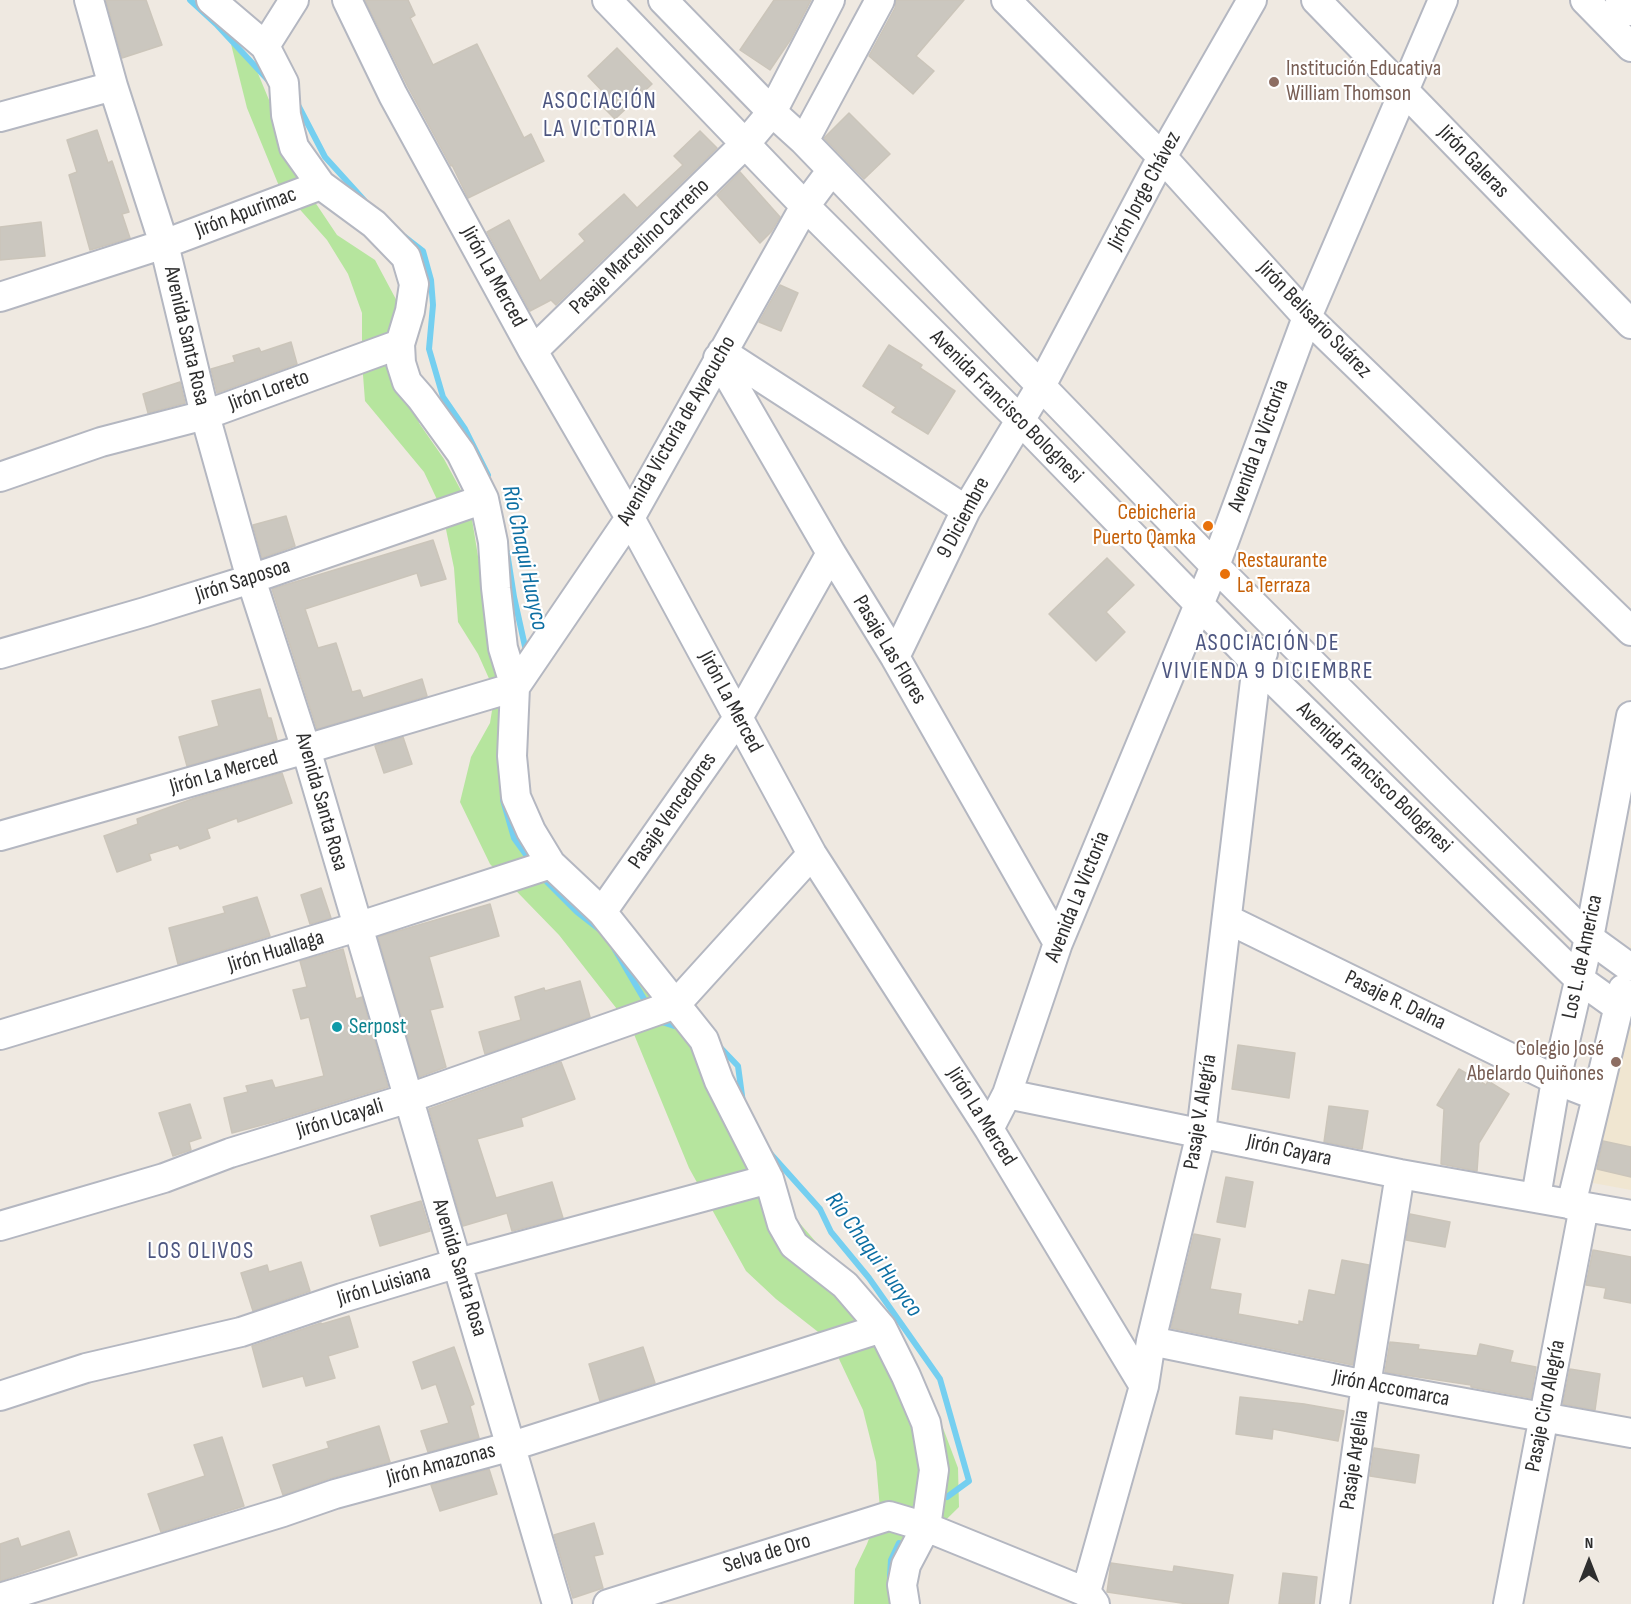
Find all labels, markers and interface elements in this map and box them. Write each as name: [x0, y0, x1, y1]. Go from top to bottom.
place label: Institución Educativa William Thomson: [1286, 56, 1441, 107]
marker: Institución Educativa William Thomson: [1267, 75, 1281, 89]
district label: ASOCIACIÓN LA VICTORIA: [543, 88, 657, 144]
street label: Jirón Galeras: [1432, 120, 1514, 204]
street label: Jirón Jorge Chávez: [1103, 127, 1187, 255]
street label: Pasaje Marcelino Carreño: [565, 174, 715, 320]
street label: Jirón Apurimac: [192, 182, 300, 244]
street label: Jirón La Merced: [454, 222, 532, 332]
street label: Jirón Belisario Suárez: [1251, 256, 1377, 384]
street label: Avenida Santa Rosa: [157, 264, 215, 408]
street label: Avenida Francisco Bolognesi: [924, 325, 1088, 489]
street label: Avenida Victoria de Ayacucho: [612, 332, 742, 530]
street label: Jirón Loreto: [225, 364, 313, 418]
street label: Avenida La Victoria: [1223, 377, 1295, 515]
street label: 9 Diciembre: [932, 473, 996, 563]
water label: Río Chaqui Huayco: [495, 483, 553, 633]
place label: Cebicheria Puerto Qamka: [1093, 500, 1196, 552]
marker: Cebicheria Puerto Qamka: [1201, 519, 1215, 533]
place label: Restaurante La Terraza: [1237, 548, 1327, 600]
street label: Jirón Saposoa: [192, 553, 294, 609]
marker: Restaurante La Terraza: [1218, 567, 1232, 581]
street label: Pasaje Las Flores: [846, 591, 932, 709]
district label: ASOCIACIÓN DE VIVIENDA 9 DICIEMBRE: [1162, 630, 1374, 686]
street label: Jirón La Merced: [692, 647, 768, 757]
street label: Avenida Francisco Bolognesi: [1291, 697, 1457, 859]
street label: Avenida Santa Rosa: [289, 730, 353, 874]
street label: Jirón La Merced: [167, 745, 281, 801]
street label: Pasaje Vencedores: [623, 748, 723, 874]
street label: Avenida La Victoria: [1040, 828, 1116, 966]
street label: Los L. de America: [1557, 893, 1609, 1021]
street label: Jirón Huallaga: [225, 925, 327, 979]
street label: Pasaje R. Dalna: [1340, 965, 1450, 1037]
place label: Serpost: [349, 1014, 406, 1040]
marker: Serpost: [330, 1020, 344, 1034]
place label: Colegio José Abelardo Quiñones: [1467, 1036, 1604, 1088]
street label: Pasaje V. Alegría: [1179, 1053, 1223, 1171]
marker: Colegio José Abelardo Quiñones: [1609, 1055, 1623, 1069]
street label: Jirón La Merced: [940, 1063, 1022, 1171]
street label: Jirón Ucayali: [293, 1093, 387, 1145]
street label: Jirón Cayara: [1244, 1129, 1334, 1173]
water label: Río Chaqui Huayco: [818, 1187, 928, 1323]
street label: Avenida Santa Rosa: [426, 1196, 492, 1340]
district label: LOS OLIVOS: [147, 1238, 255, 1266]
street label: Jirón Luisiana: [334, 1259, 434, 1313]
street label: Pasaje Ciro Alegría: [1520, 1338, 1572, 1474]
street label: Jirón Accomarca: [1330, 1365, 1452, 1413]
street label: Pasaje Argelia: [1335, 1409, 1375, 1511]
street label: Jirón Amazonas: [384, 1438, 498, 1492]
street label: Selva de Oro: [720, 1528, 814, 1580]
north arrow: [1559, 1532, 1619, 1592]
text: N: [1585, 1534, 1593, 1553]

